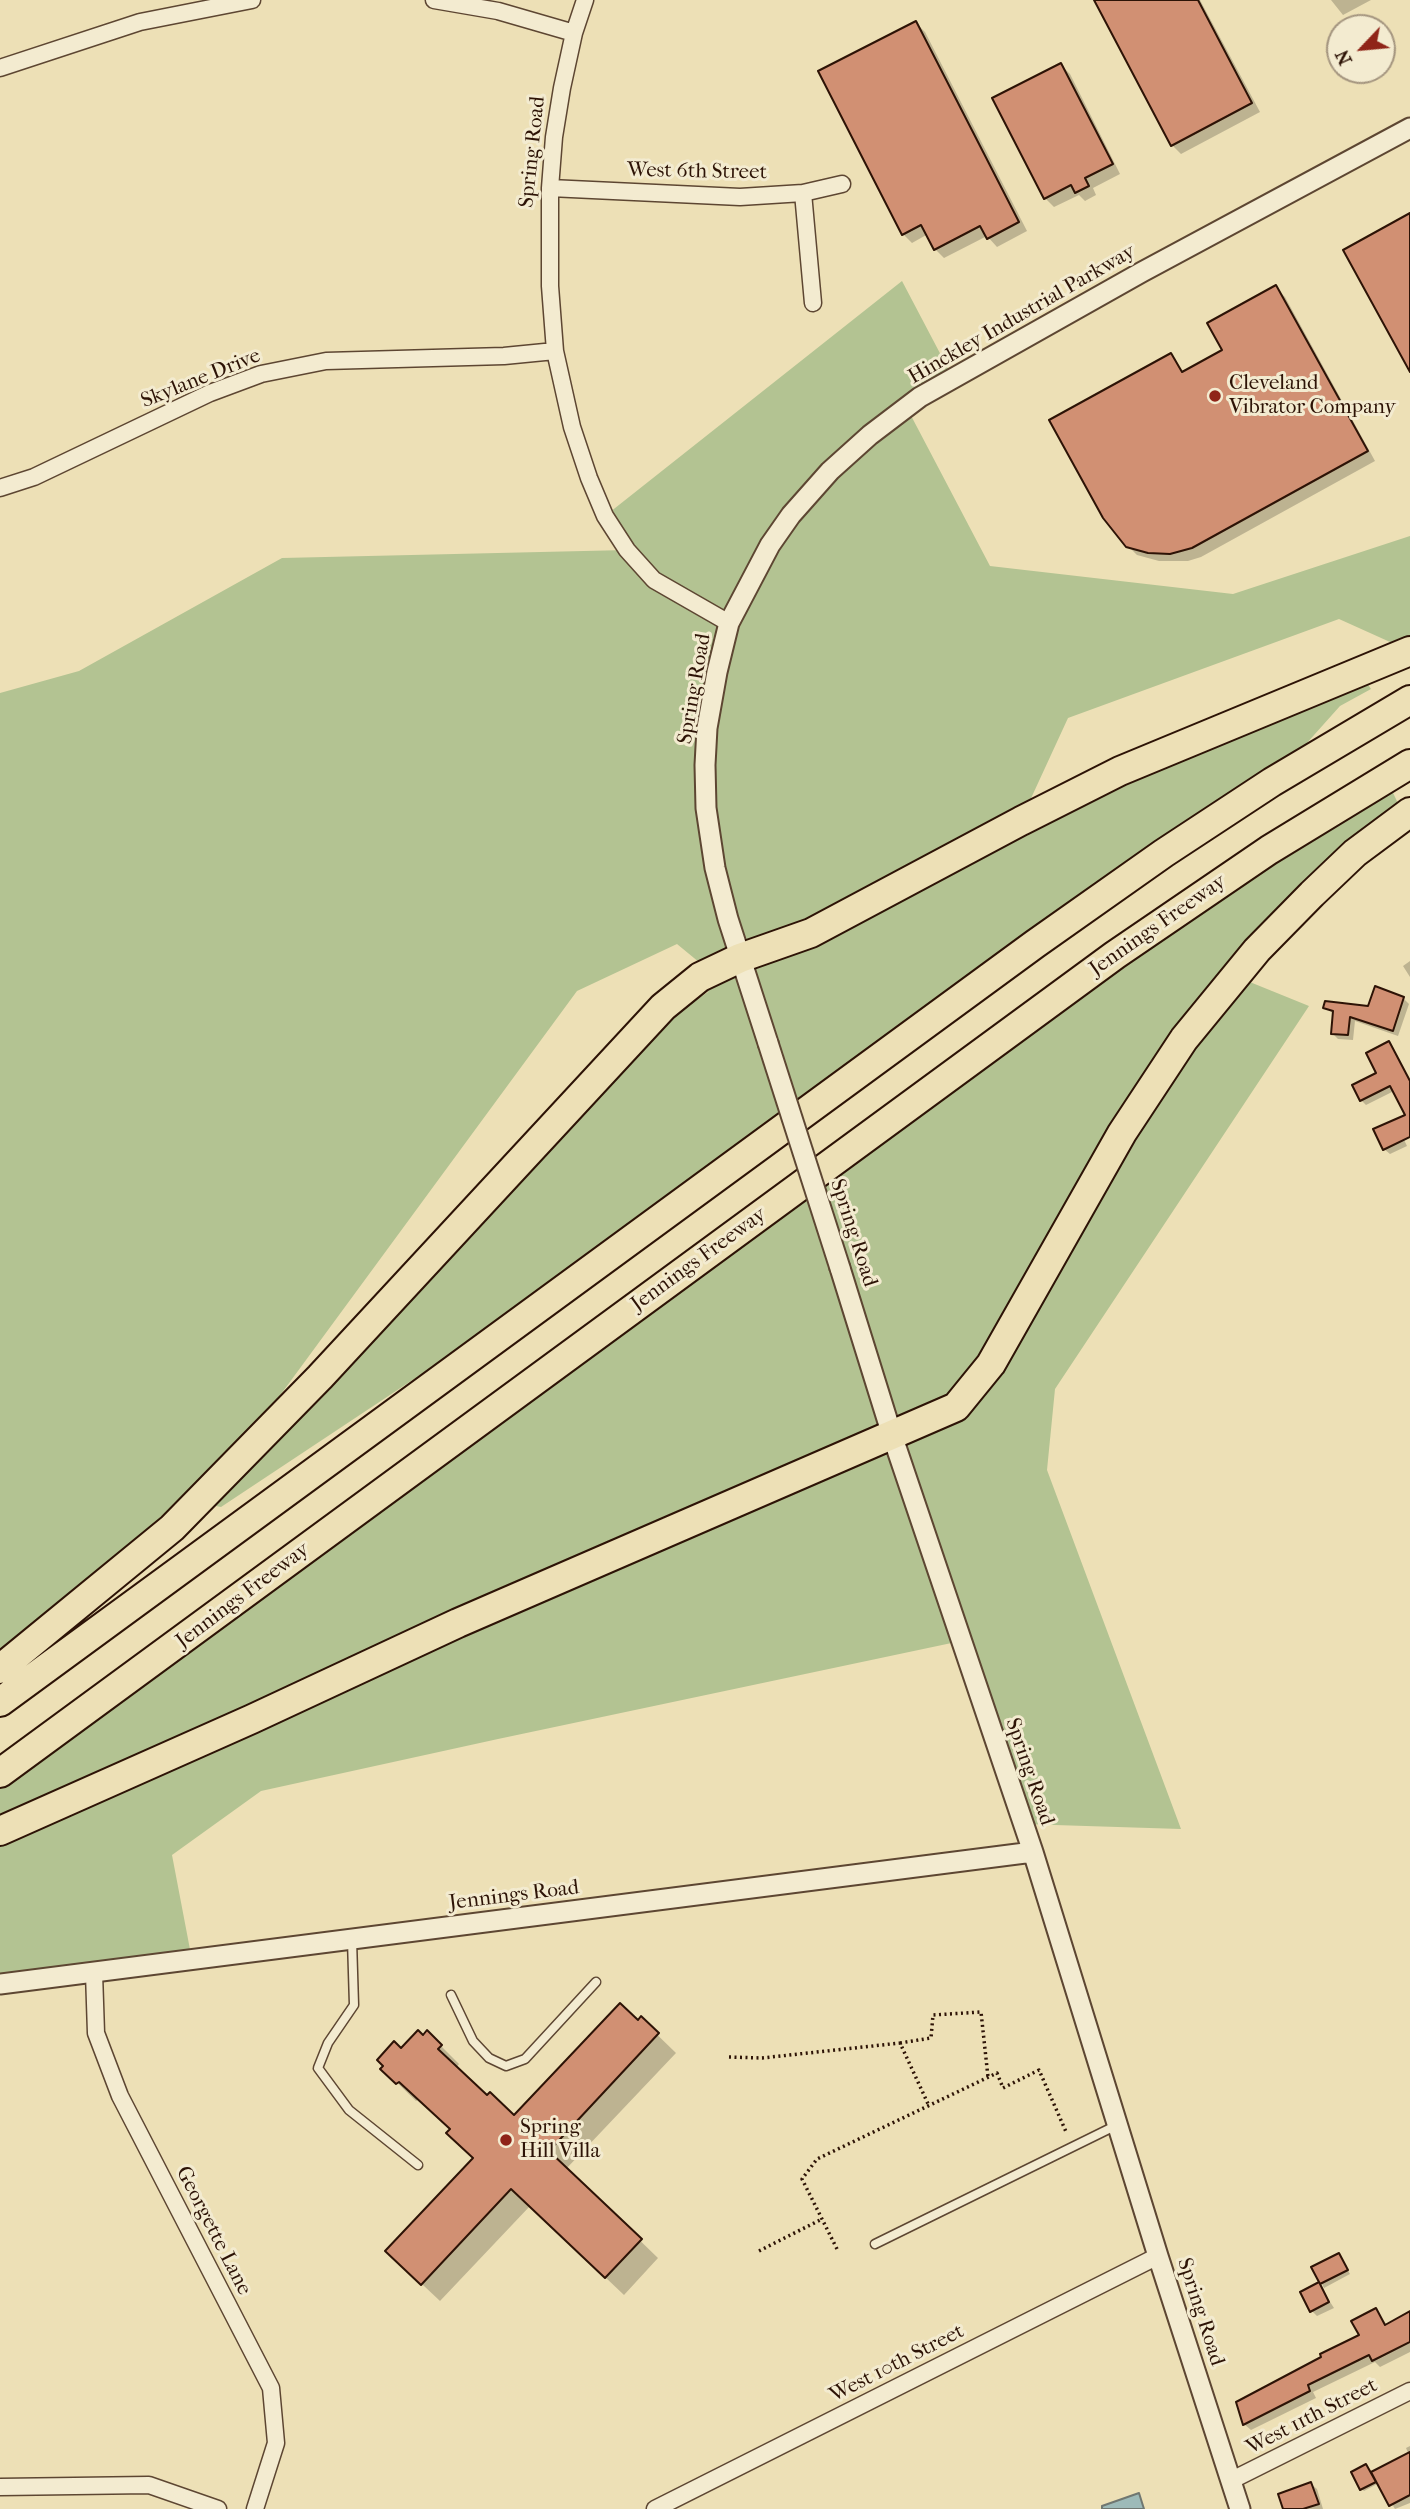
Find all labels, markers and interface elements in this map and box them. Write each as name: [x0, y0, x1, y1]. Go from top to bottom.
north arrow: [1326, 14, 1396, 84]
text: N: [1331, 46, 1357, 69]
street label: Spring Road: [515, 95, 551, 209]
street label: West 6th Street: [627, 158, 767, 186]
street label: Hinckley Industrial Parkway: [904, 240, 1140, 390]
street label: Skylane Drive: [138, 344, 264, 414]
place label: Cleveland Vibrator Company: [1229, 371, 1396, 421]
marker: Cleveland Vibrator Company: [1207, 388, 1223, 404]
street label: Spring Road: [673, 632, 717, 746]
street label: Jennings Freeway: [1085, 870, 1231, 982]
street label: Spring Road: [824, 1176, 882, 1290]
street label: Jennings Freeway: [627, 1203, 771, 1317]
street label: Jennings Freeway: [171, 1538, 315, 1654]
street label: Spring Road: [999, 1715, 1059, 1829]
street label: Jennings Road: [448, 1876, 580, 1916]
place label: Spring Hill Villa: [520, 2115, 600, 2165]
marker: Spring Hill Villa: [498, 2132, 514, 2148]
street label: Georgette Lane: [170, 2162, 256, 2300]
street label: Spring Road: [1171, 2255, 1229, 2369]
street label: West 10th Street: [826, 2319, 968, 2409]
street label: West 11th Street: [1242, 2373, 1382, 2461]

